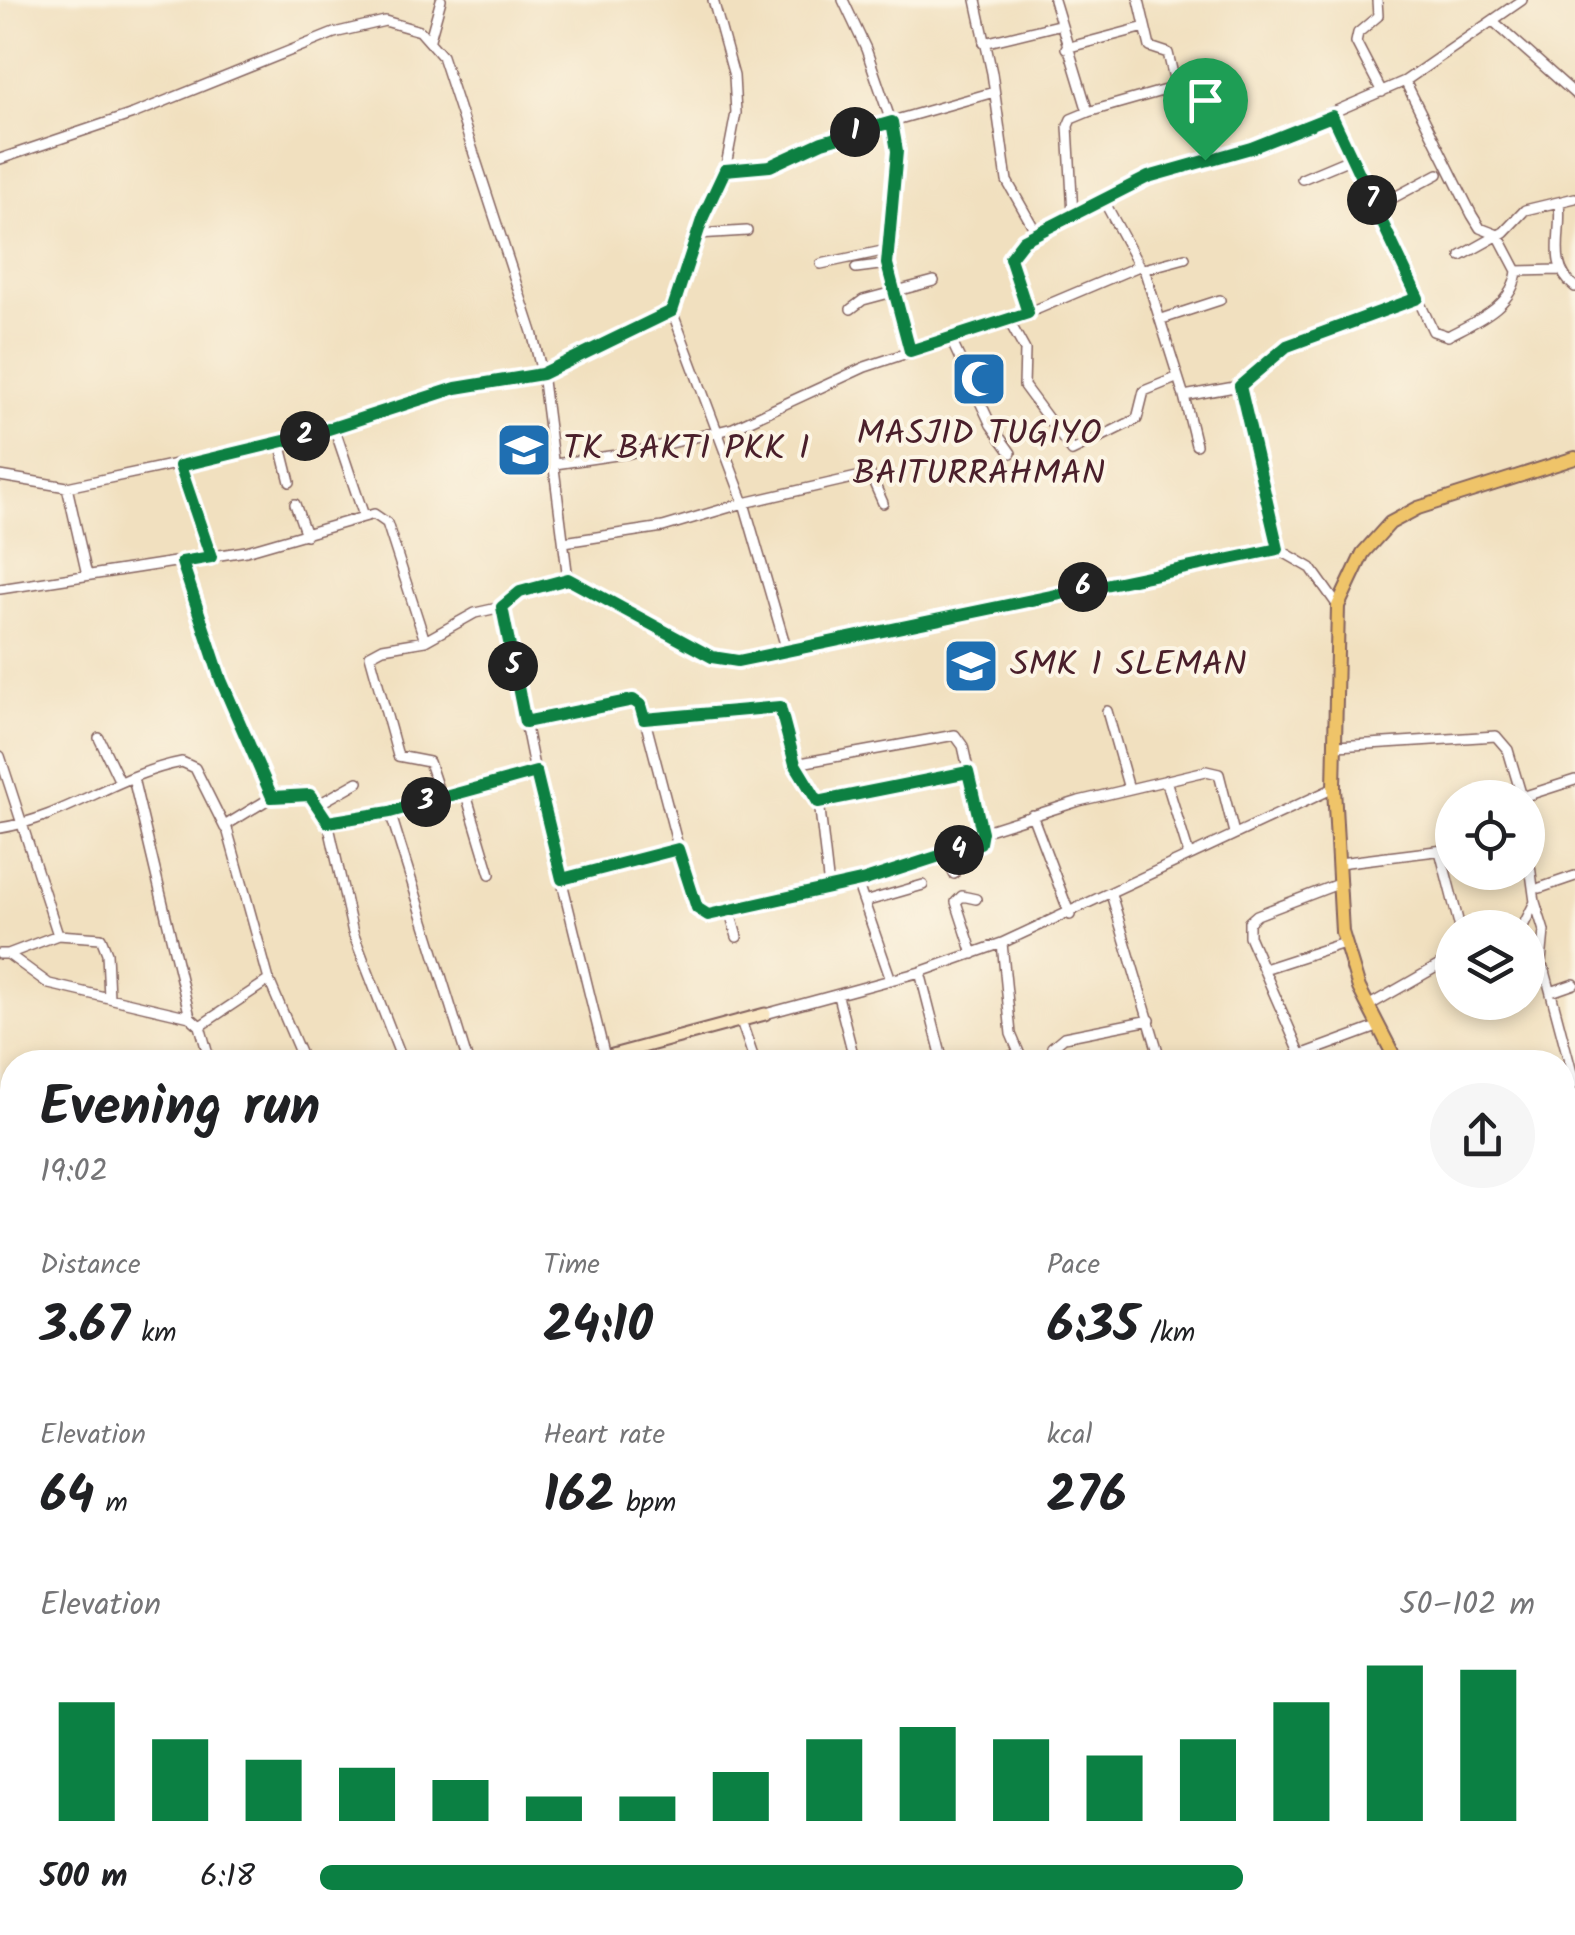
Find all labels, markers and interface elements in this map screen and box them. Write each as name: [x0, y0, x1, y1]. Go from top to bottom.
pin: [1163, 58, 1248, 161]
icon: arrive: [1178, 73, 1233, 128]
pin: 1: [830, 107, 880, 157]
text: 1: [851, 109, 859, 154]
pin: 7: [1347, 175, 1397, 225]
text: 7: [1365, 177, 1379, 222]
mosque icon: MASJID TUGIYO BAITURRAHMAN: [949, 349, 1009, 409]
place label: MASJID TUGIYO BAITURRAHMAN: [853, 407, 1105, 503]
pin: 2: [280, 411, 330, 461]
text: 2: [297, 413, 313, 458]
school or university icon: TK BAKTI PKK I: [494, 420, 554, 480]
place label: TK BAKTI PKK I: [563, 422, 810, 478]
pin: 6: [1058, 562, 1108, 612]
text: 6: [1075, 564, 1091, 609]
school or university icon: SMK 1 SLEMAN: [941, 636, 1001, 696]
place label: SMK 1 SLEMAN: [1010, 638, 1247, 694]
pin: 5: [488, 641, 538, 691]
text: 5: [506, 643, 520, 688]
pin: 3: [401, 777, 451, 827]
text: 3: [418, 779, 434, 824]
map controls: [1435, 780, 1545, 1020]
button: locate: [1435, 780, 1545, 890]
pin: 4: [934, 825, 984, 875]
text: 4: [951, 827, 967, 872]
button: layers: [1435, 910, 1545, 1020]
text: Evening run: [40, 1066, 320, 1153]
button: share: [1430, 1083, 1535, 1188]
text: 19:02: [40, 1147, 108, 1198]
text: Distance: [40, 1243, 141, 1288]
text: Time: [543, 1243, 600, 1288]
text: Pace: [1047, 1243, 1100, 1288]
text: 3.67: [40, 1288, 130, 1368]
text: 24:10: [543, 1288, 653, 1368]
text: 6:35: [1047, 1288, 1139, 1368]
text: km: [130, 1311, 177, 1356]
text: /km: [1139, 1311, 1195, 1356]
text: Elevation: [40, 1413, 146, 1458]
text: Heart rate: [543, 1413, 665, 1458]
text: kcal: [1047, 1413, 1092, 1458]
text: 64: [40, 1458, 94, 1538]
text: 162: [543, 1458, 615, 1538]
text: 276: [1047, 1458, 1127, 1538]
text: m: [94, 1481, 128, 1526]
text: bpm: [615, 1481, 676, 1526]
text: Elevation: [40, 1580, 161, 1631]
text: 50–102 m: [1399, 1580, 1535, 1631]
text: 500 m: [40, 1852, 128, 1903]
text: 6:18: [200, 1852, 255, 1903]

